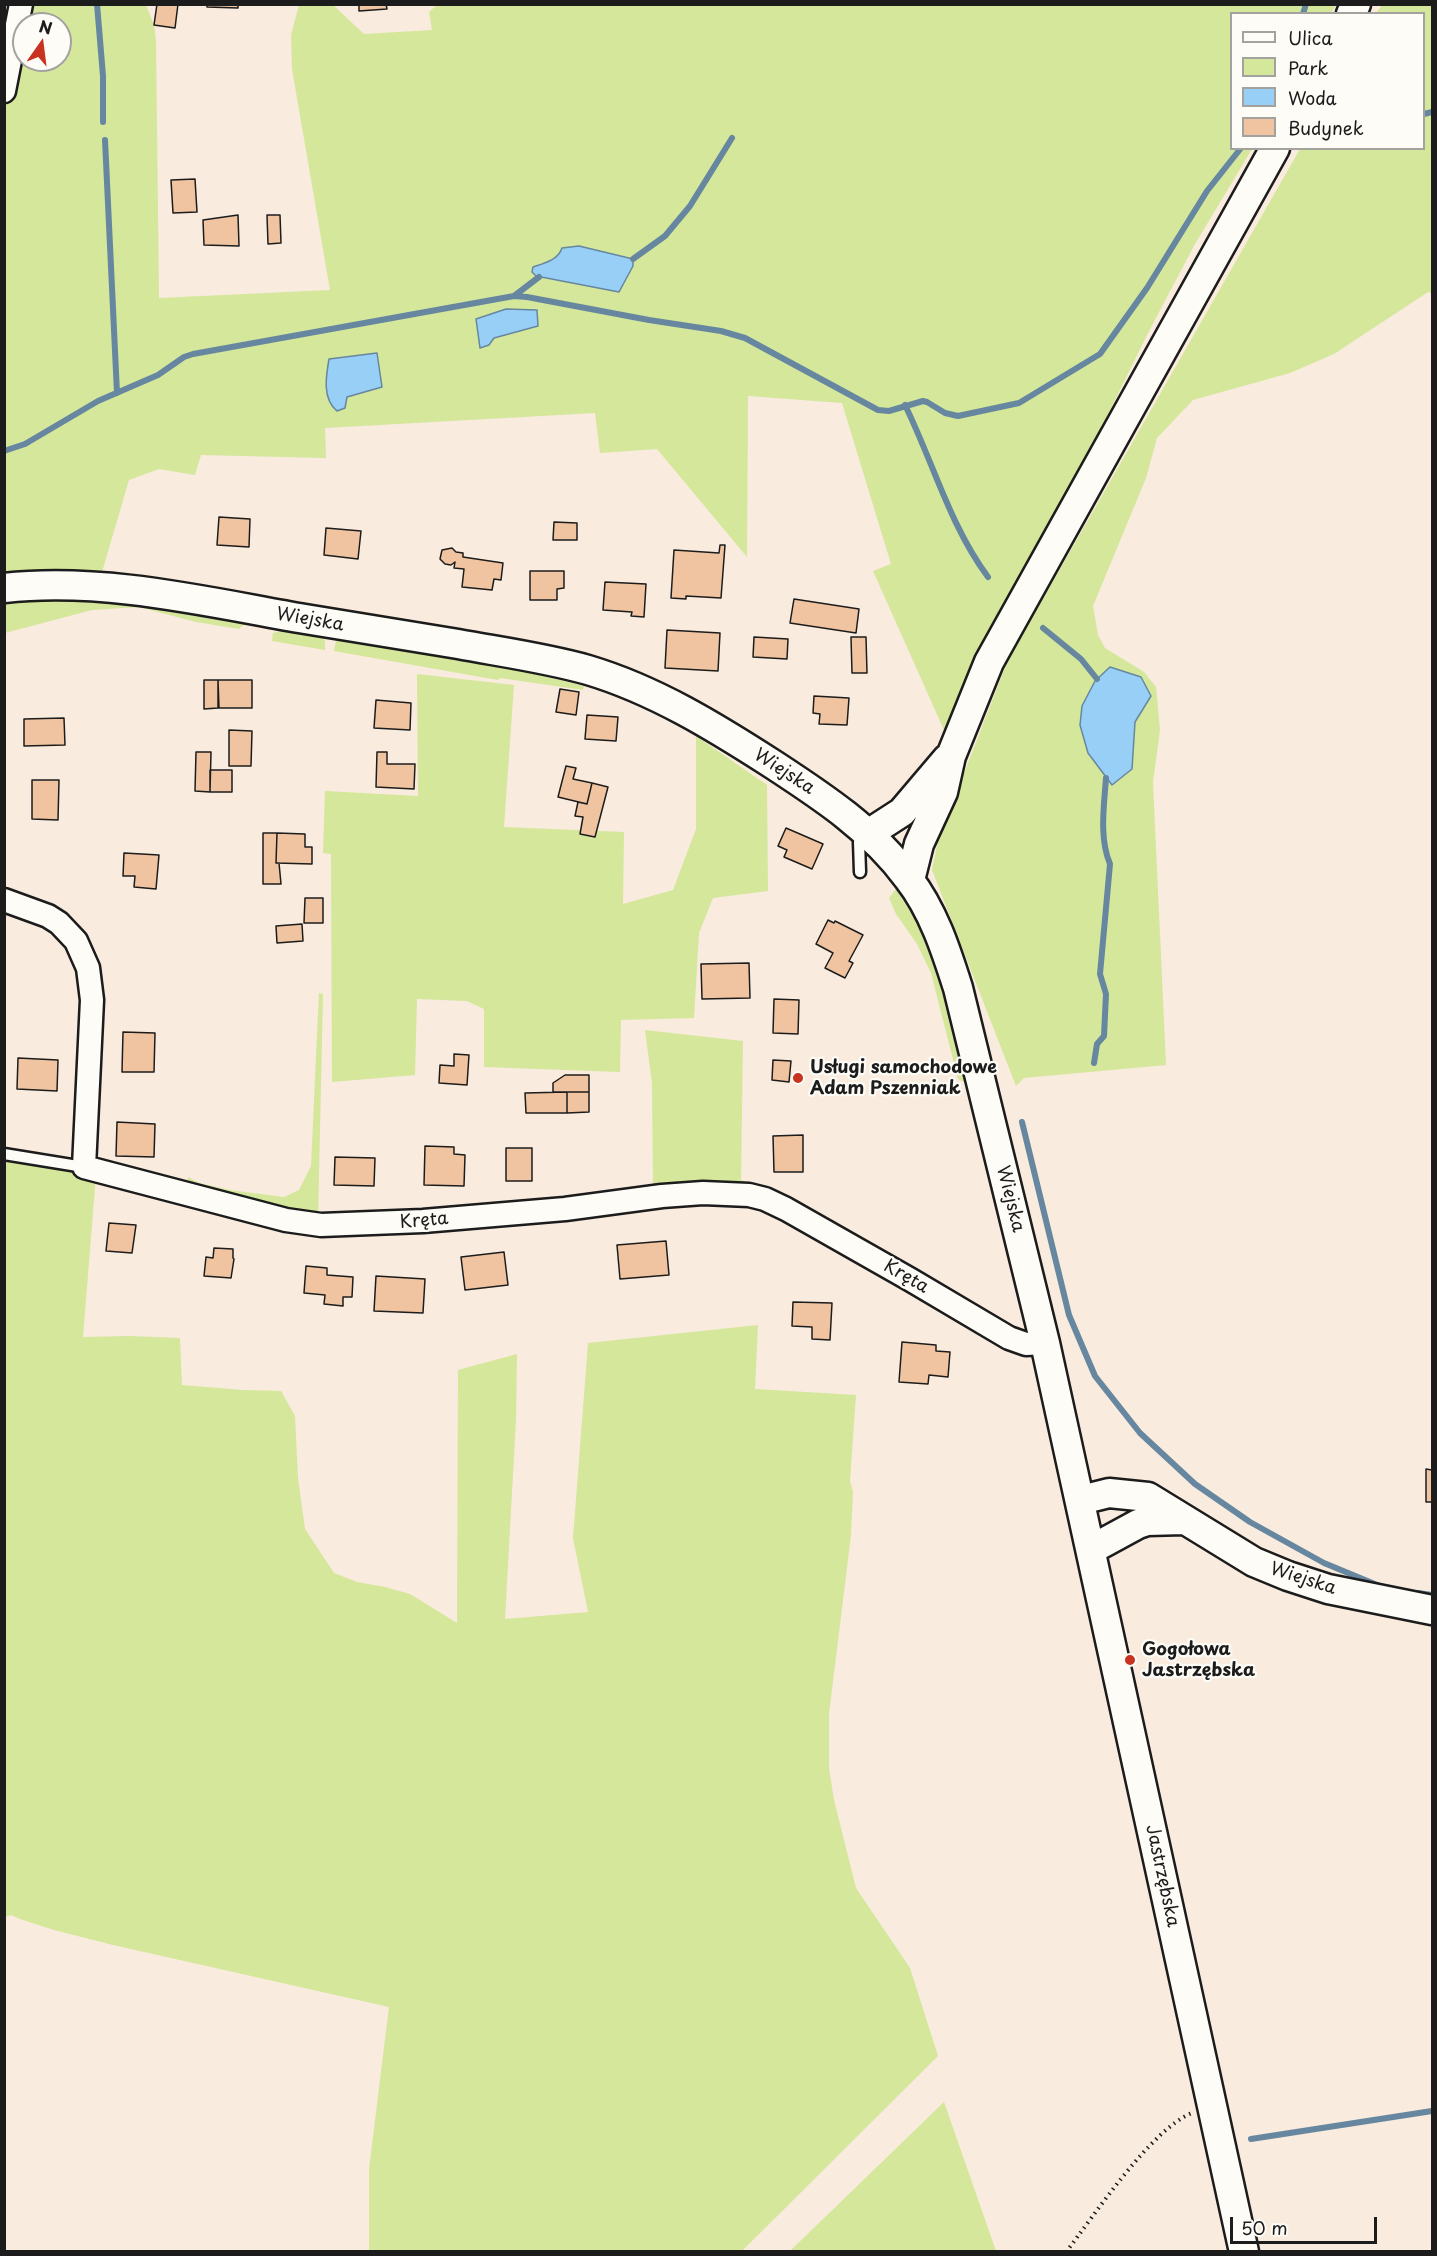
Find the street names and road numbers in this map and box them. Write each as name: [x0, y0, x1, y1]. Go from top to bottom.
street label: Wiejska: [275, 603, 345, 637]
street label: Wiejska: [750, 744, 818, 800]
street label: Wiejska: [991, 1163, 1029, 1235]
street label: Kręta: [399, 1208, 449, 1234]
street label: Kręta: [880, 1255, 932, 1299]
street label: Wiejska: [1267, 1558, 1339, 1600]
street label: Jastrzębska: [1141, 1823, 1183, 1929]

